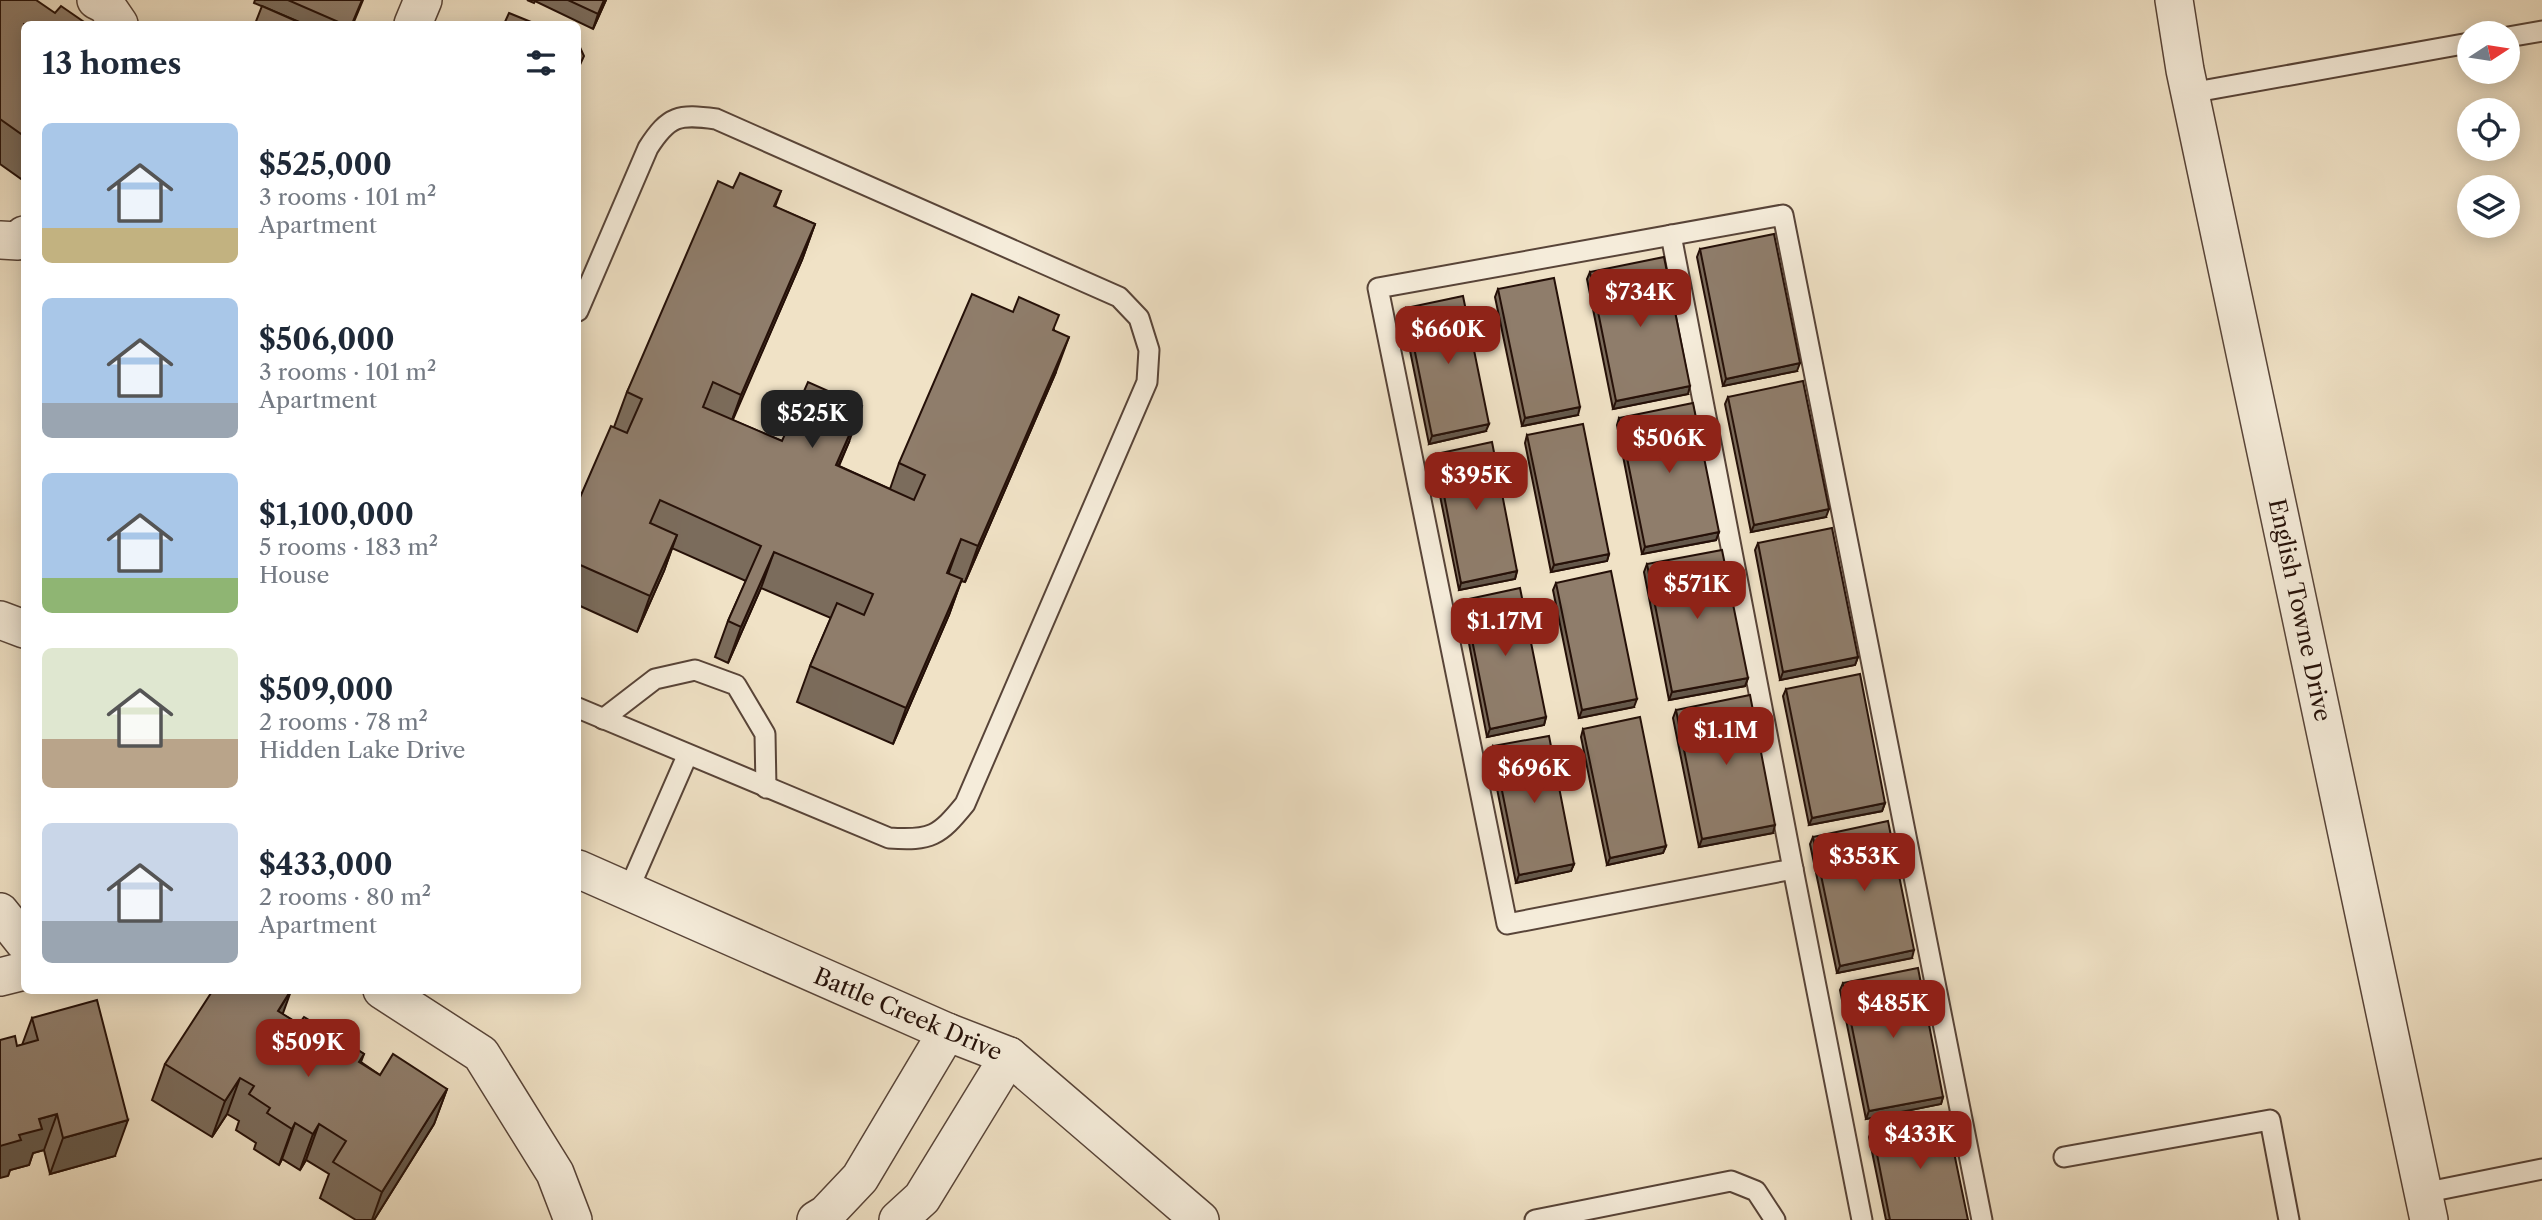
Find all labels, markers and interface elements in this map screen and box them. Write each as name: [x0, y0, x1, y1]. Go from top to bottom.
north arrow: [2457, 21, 2520, 84]
map controls: [2457, 21, 2520, 238]
icon: filters: [522, 44, 560, 82]
text: 13 homes: [42, 45, 181, 82]
button: locate: [2457, 98, 2520, 161]
text: $525,000: [259, 146, 392, 183]
icon: home: [98, 151, 182, 235]
button: layers: [2457, 175, 2520, 238]
text: 3 rooms · 101 m²: [259, 183, 436, 211]
text: Apartment: [259, 211, 377, 239]
pin: $734K: [1591, 270, 1689, 329]
text: $734K: [1605, 278, 1675, 306]
pin: $660K: [1399, 306, 1497, 366]
text: $660K: [1411, 315, 1485, 343]
text: $506,000: [259, 321, 395, 358]
icon: home: [98, 326, 182, 410]
text: 3 rooms · 101 m²: [259, 358, 436, 386]
text: Apartment: [259, 386, 377, 414]
pin: $525K: [763, 391, 861, 450]
text: $525K: [777, 399, 847, 427]
pin: $506K: [1620, 416, 1718, 475]
text: $506K: [1633, 424, 1705, 452]
pin: $395K: [1427, 452, 1525, 512]
text: $395K: [1441, 461, 1511, 489]
text: $1,100,000: [259, 496, 414, 533]
street label: English Towne Drive: [2263, 496, 2337, 724]
icon: home: [98, 501, 182, 585]
text: 5 rooms · 183 m²: [259, 533, 438, 561]
text: House: [259, 561, 329, 589]
pin: $571K: [1648, 562, 1746, 621]
text: $571K: [1664, 570, 1730, 598]
pin: $1.17M: [1448, 598, 1562, 658]
text: $1.17M: [1467, 607, 1543, 635]
text: $509,000: [259, 671, 393, 708]
icon: home: [98, 676, 182, 760]
text: 2 rooms · 78 m²: [259, 708, 428, 736]
pin: $1.1M: [1677, 708, 1775, 767]
text: $1.1M: [1694, 716, 1758, 744]
text: Hidden Lake Drive: [259, 736, 466, 764]
pin: $696K: [1485, 746, 1583, 805]
text: $696K: [1498, 754, 1570, 782]
pin: $353K: [1815, 834, 1913, 893]
text: $353K: [1829, 842, 1899, 870]
text: $433,000: [259, 846, 393, 883]
icon: home: [98, 851, 182, 935]
text: 2 rooms · 80 m²: [259, 883, 431, 911]
text: Apartment: [259, 911, 377, 939]
street label: Battle Creek Drive: [810, 962, 1006, 1066]
pin: $485K: [1844, 981, 1942, 1040]
text: $485K: [1857, 989, 1929, 1017]
pin: $509K: [259, 1020, 357, 1079]
text: $509K: [272, 1028, 344, 1056]
pin: $433K: [1871, 1112, 1969, 1171]
text: $433K: [1885, 1120, 1955, 1148]

